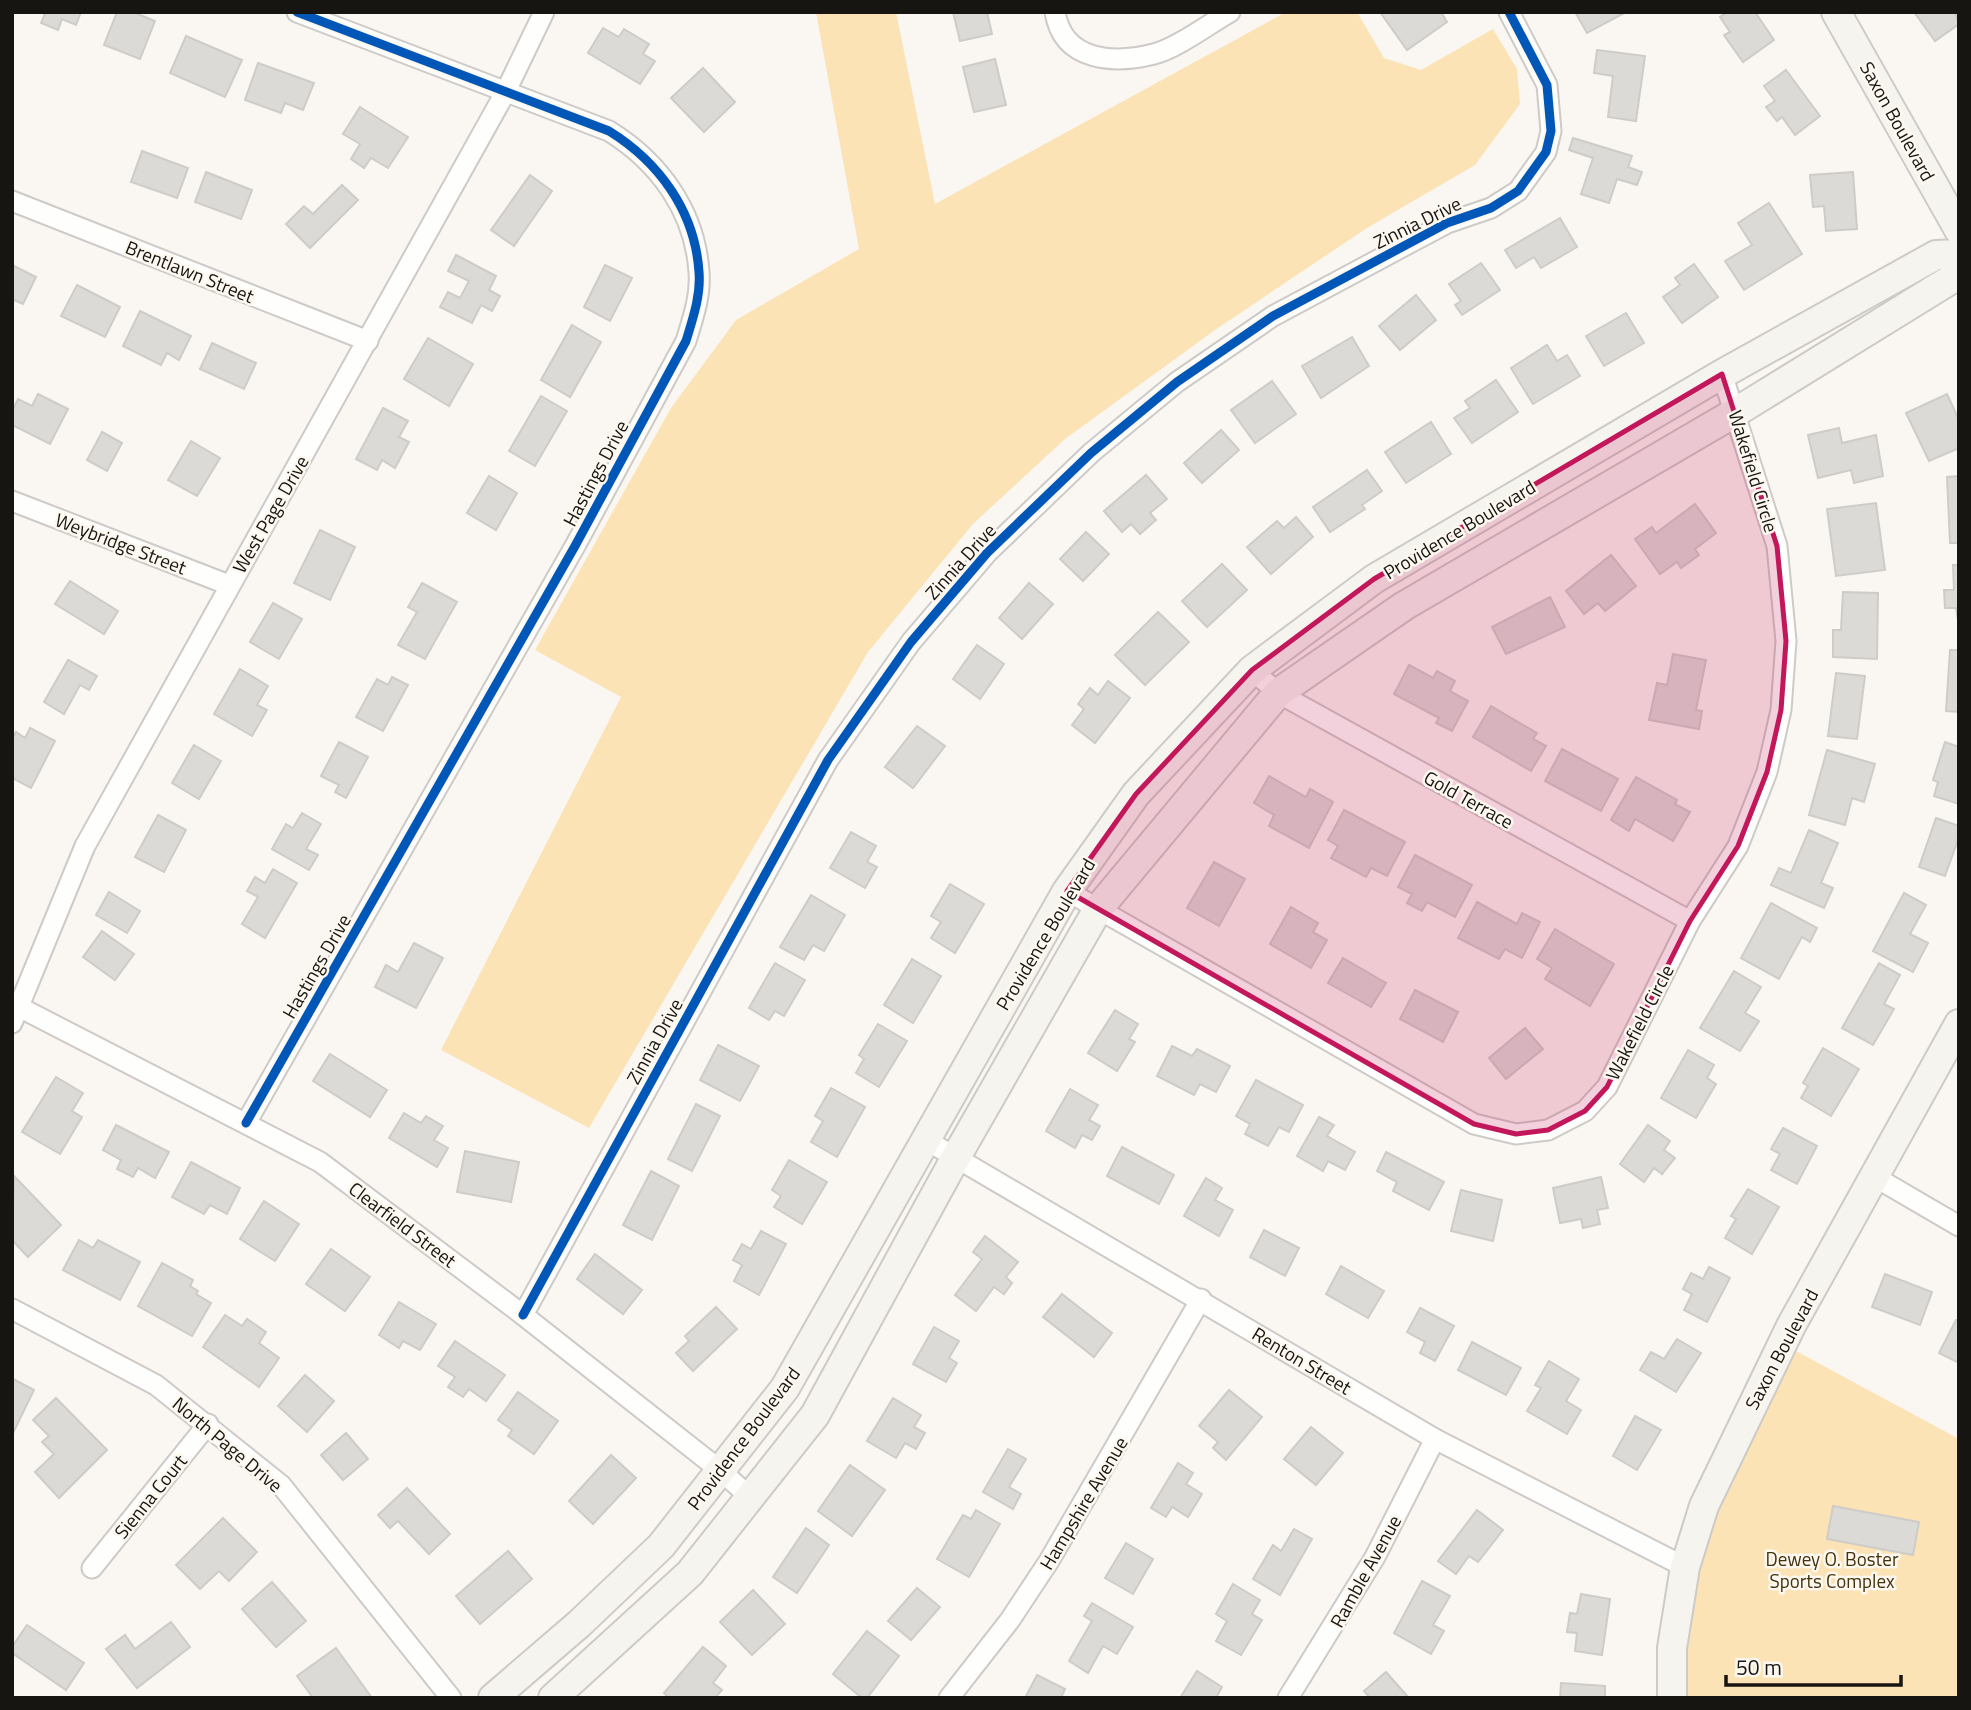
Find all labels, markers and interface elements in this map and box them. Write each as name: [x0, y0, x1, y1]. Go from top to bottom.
street label: Saxon Boulevard: [1853, 56, 1943, 186]
street label: Zinnia Drive: [1368, 188, 1466, 256]
street label: Brentlawn Street: [121, 232, 259, 310]
street label: Wakefield Circle: [1722, 406, 1786, 536]
street label: Hastings Drive: [555, 415, 635, 531]
street label: West Page Drive: [225, 450, 315, 578]
street label: Providence Boulevard: [1377, 472, 1541, 586]
street label: Weybridge Street: [51, 505, 191, 581]
street label: Zinnia Drive: [918, 516, 1002, 606]
street label: Gold Terrace: [1419, 762, 1519, 836]
street label: Providence Boulevard: [988, 852, 1102, 1016]
street label: Hastings Drive: [274, 908, 358, 1024]
street label: Wakefield Circle: [1597, 959, 1681, 1085]
street label: Zinnia Drive: [618, 993, 690, 1089]
street label: Clearfield Street: [343, 1174, 463, 1274]
street label: Saxon Boulevard: [1737, 1283, 1825, 1415]
street label: Renton Street: [1247, 1319, 1357, 1401]
street label: Providence Boulevard: [679, 1360, 807, 1516]
street label: North Page Drive: [167, 1389, 289, 1499]
street label: Hampshire Avenue: [1032, 1431, 1134, 1575]
street label: Sienna Court: [107, 1447, 193, 1545]
street label: Ramble Avenue: [1322, 1509, 1408, 1633]
park label: Dewey O. Boster Sports Complex: [1766, 1544, 1899, 1595]
scale bar: [1726, 1644, 1901, 1688]
text: 50 m: [1736, 1651, 1782, 1683]

